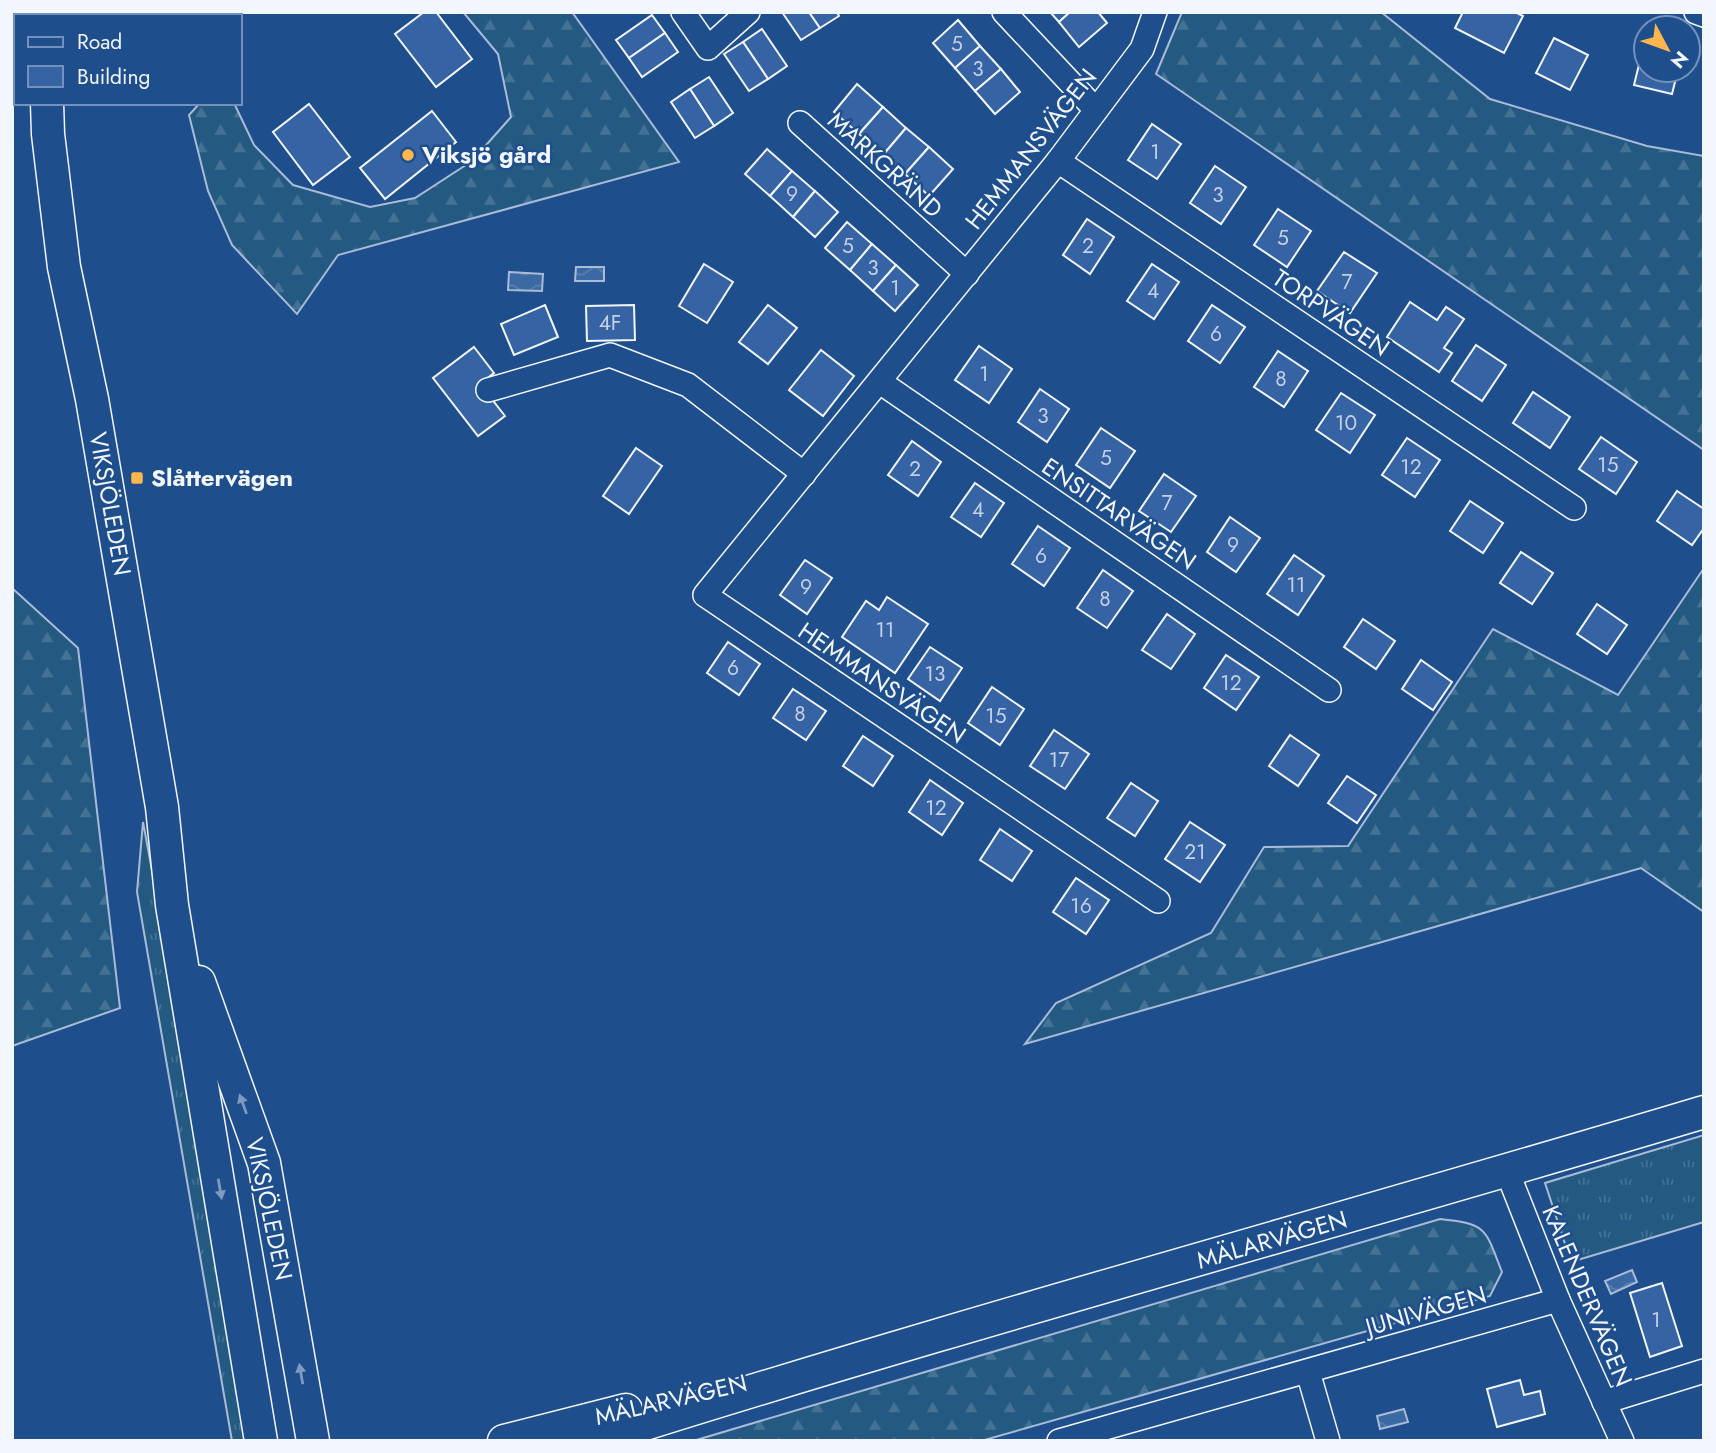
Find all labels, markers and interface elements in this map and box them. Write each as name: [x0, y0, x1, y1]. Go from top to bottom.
legend: [14, 14, 242, 105]
north arrow: [1632, 14, 1702, 84]
text: Road: [77, 27, 122, 57]
house number: 5: [951, 29, 963, 59]
text: N: [1664, 45, 1695, 74]
house number: 3: [972, 54, 984, 84]
street label: HEMMANSVÄGEN: [957, 61, 1105, 237]
text: Building: [77, 62, 150, 92]
street label: MARKGRÄND: [820, 103, 951, 226]
place label: Viksjö gård: [421, 137, 551, 172]
house number: 1: [1150, 137, 1160, 167]
marker: Viksjö gård: [400, 147, 416, 163]
house number: 9: [786, 179, 798, 209]
house number: 3: [1212, 180, 1224, 210]
house number: 5: [1277, 223, 1289, 253]
house number: 5: [842, 231, 854, 261]
house number: 2: [1082, 231, 1094, 261]
house number: 3: [867, 253, 879, 283]
street label: TORPVÄGEN: [1266, 260, 1397, 365]
house number: 7: [1341, 267, 1353, 297]
house number: 1: [890, 273, 900, 303]
house number: 4: [1147, 276, 1159, 306]
house number: 4F: [599, 308, 621, 338]
house number: 6: [1210, 319, 1222, 349]
house number: 1: [979, 359, 989, 389]
house number: 8: [1275, 364, 1287, 394]
house number: 3: [1037, 401, 1049, 431]
house number: 10: [1335, 408, 1357, 438]
street label: VIKSJÖLEDEN: [81, 429, 140, 578]
house number: 5: [1100, 443, 1112, 473]
street label: ENSITTARVÄGEN: [1035, 449, 1204, 578]
house number: 15: [1597, 450, 1619, 480]
house number: 12: [1400, 452, 1422, 482]
house number: 2: [909, 454, 921, 484]
place label: Slåttervägen: [151, 460, 293, 495]
marker: Slåttervägen: [129, 470, 145, 486]
house number: 7: [1161, 488, 1173, 518]
house number: 4: [972, 495, 984, 525]
house number: 9: [1227, 530, 1239, 560]
house number: 6: [1035, 541, 1047, 571]
house number: 11: [1287, 570, 1305, 600]
house number: 9: [800, 572, 812, 602]
house number: 8: [1099, 584, 1111, 614]
street label: HEMMANSVÄGEN: [791, 613, 973, 752]
house number: 11: [876, 615, 894, 645]
house number: 6: [727, 653, 739, 683]
house number: 13: [925, 659, 945, 689]
house number: 12: [1220, 668, 1242, 698]
house number: 8: [794, 699, 806, 729]
house number: 15: [985, 701, 1007, 731]
house number: 17: [1049, 745, 1069, 775]
house number: 12: [925, 793, 947, 823]
house number: 21: [1184, 837, 1206, 867]
house number: 16: [1070, 891, 1092, 921]
one-way arrow: [237, 1093, 248, 1114]
street label: VIKSJÖLEDEN: [237, 1134, 302, 1284]
one-way arrow: [215, 1178, 226, 1200]
street label: KALENDERVÄGEN: [1533, 1200, 1641, 1392]
street label: MÄLARVÄGEN: [1193, 1201, 1351, 1278]
street label: JUNIVÄGEN: [1358, 1277, 1490, 1345]
house number: 1: [1651, 1305, 1661, 1335]
one-way arrow: [295, 1362, 306, 1384]
street label: MÄLARVÄGEN: [591, 1365, 750, 1434]

